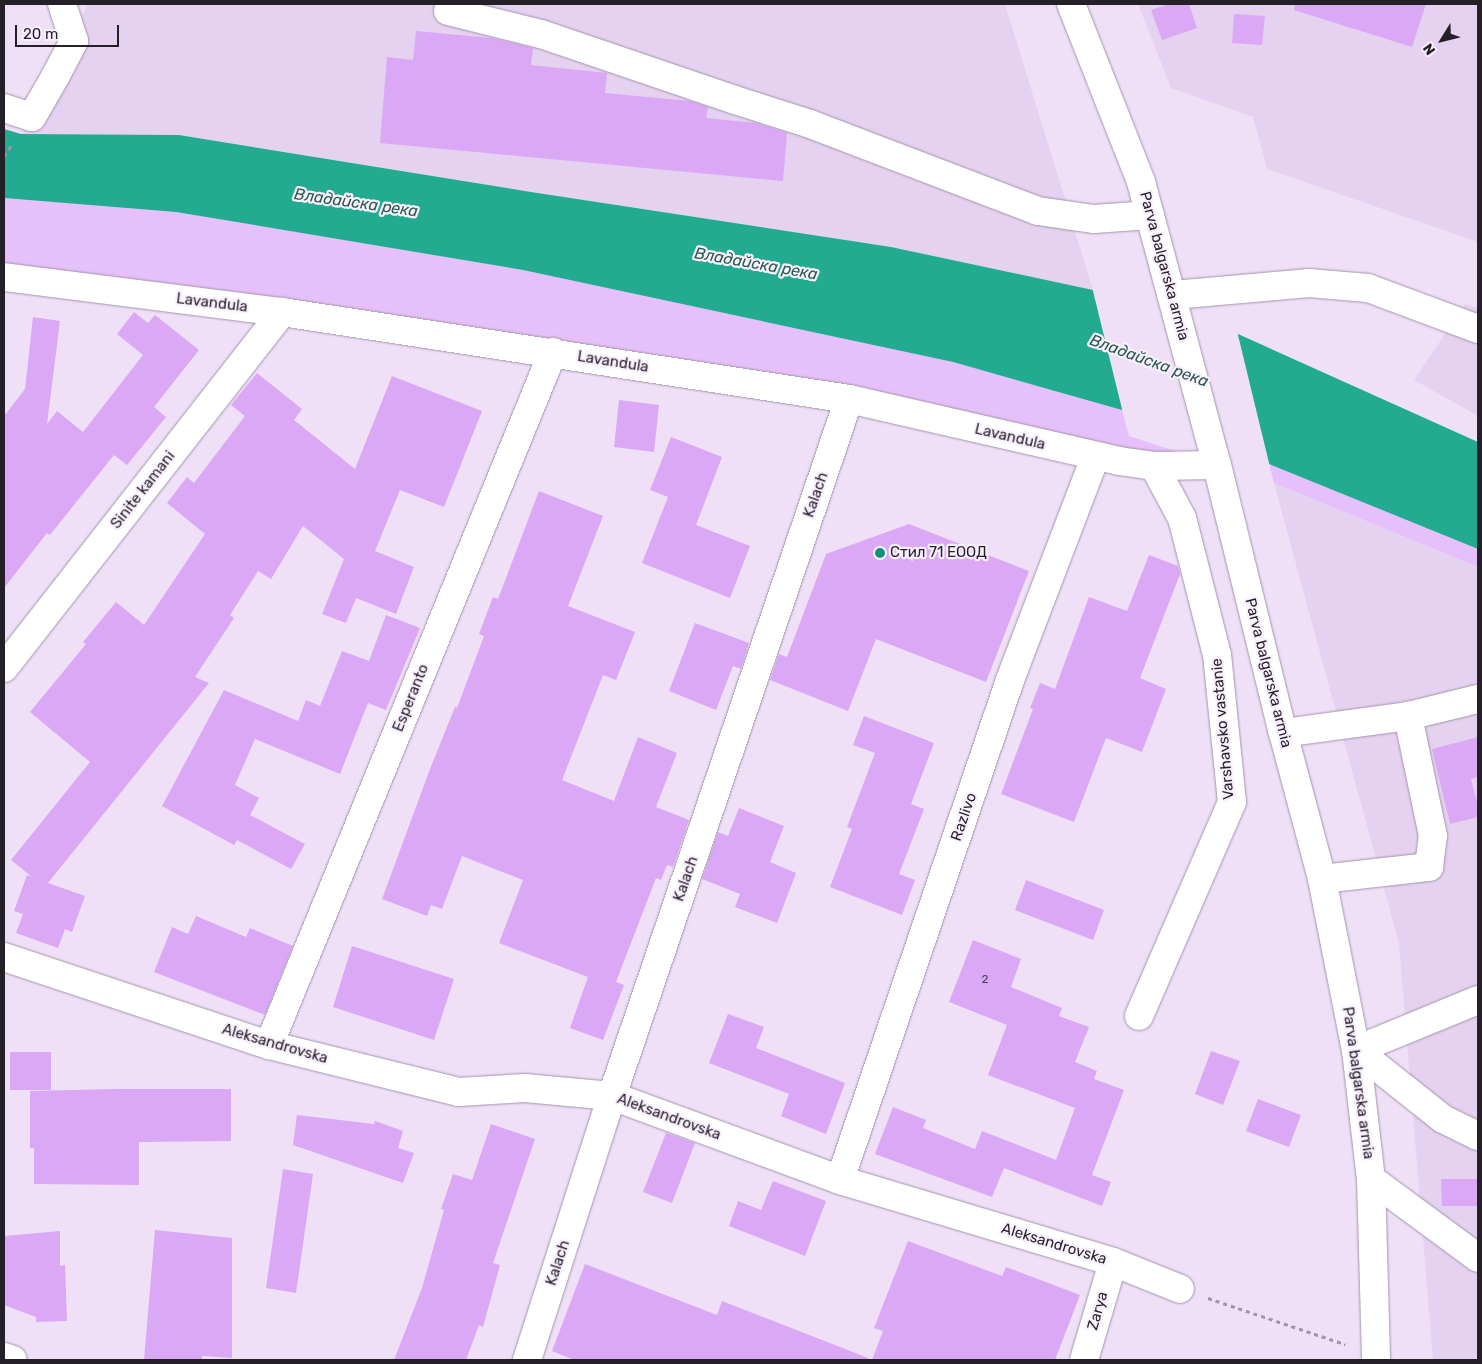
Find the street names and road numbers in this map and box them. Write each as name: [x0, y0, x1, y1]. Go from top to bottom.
street label: Parva balgarska armia: [1135, 189, 1193, 343]
street label: Lavandula: [175, 290, 249, 316]
street label: Lavandula: [576, 347, 650, 377]
street label: Lavandula: [973, 420, 1047, 454]
street label: Sinite kamani: [107, 447, 179, 533]
street label: Kalach: [800, 470, 832, 520]
street label: Parva balgarska armia: [1241, 596, 1295, 750]
street label: Varshavsko vastanie: [1208, 657, 1238, 801]
street label: Esperanto: [389, 662, 433, 734]
street label: Razlivo: [947, 791, 981, 843]
street label: Kalach: [670, 854, 702, 904]
street label: Parva balgarska armia: [1338, 1006, 1378, 1160]
street label: Aleksandrovska: [220, 1020, 330, 1068]
street label: Aleksandrovska: [615, 1090, 723, 1144]
street label: Aleksandrovska: [999, 1219, 1109, 1269]
street label: Kalach: [542, 1238, 574, 1288]
street label: Zarya: [1084, 1290, 1112, 1332]

